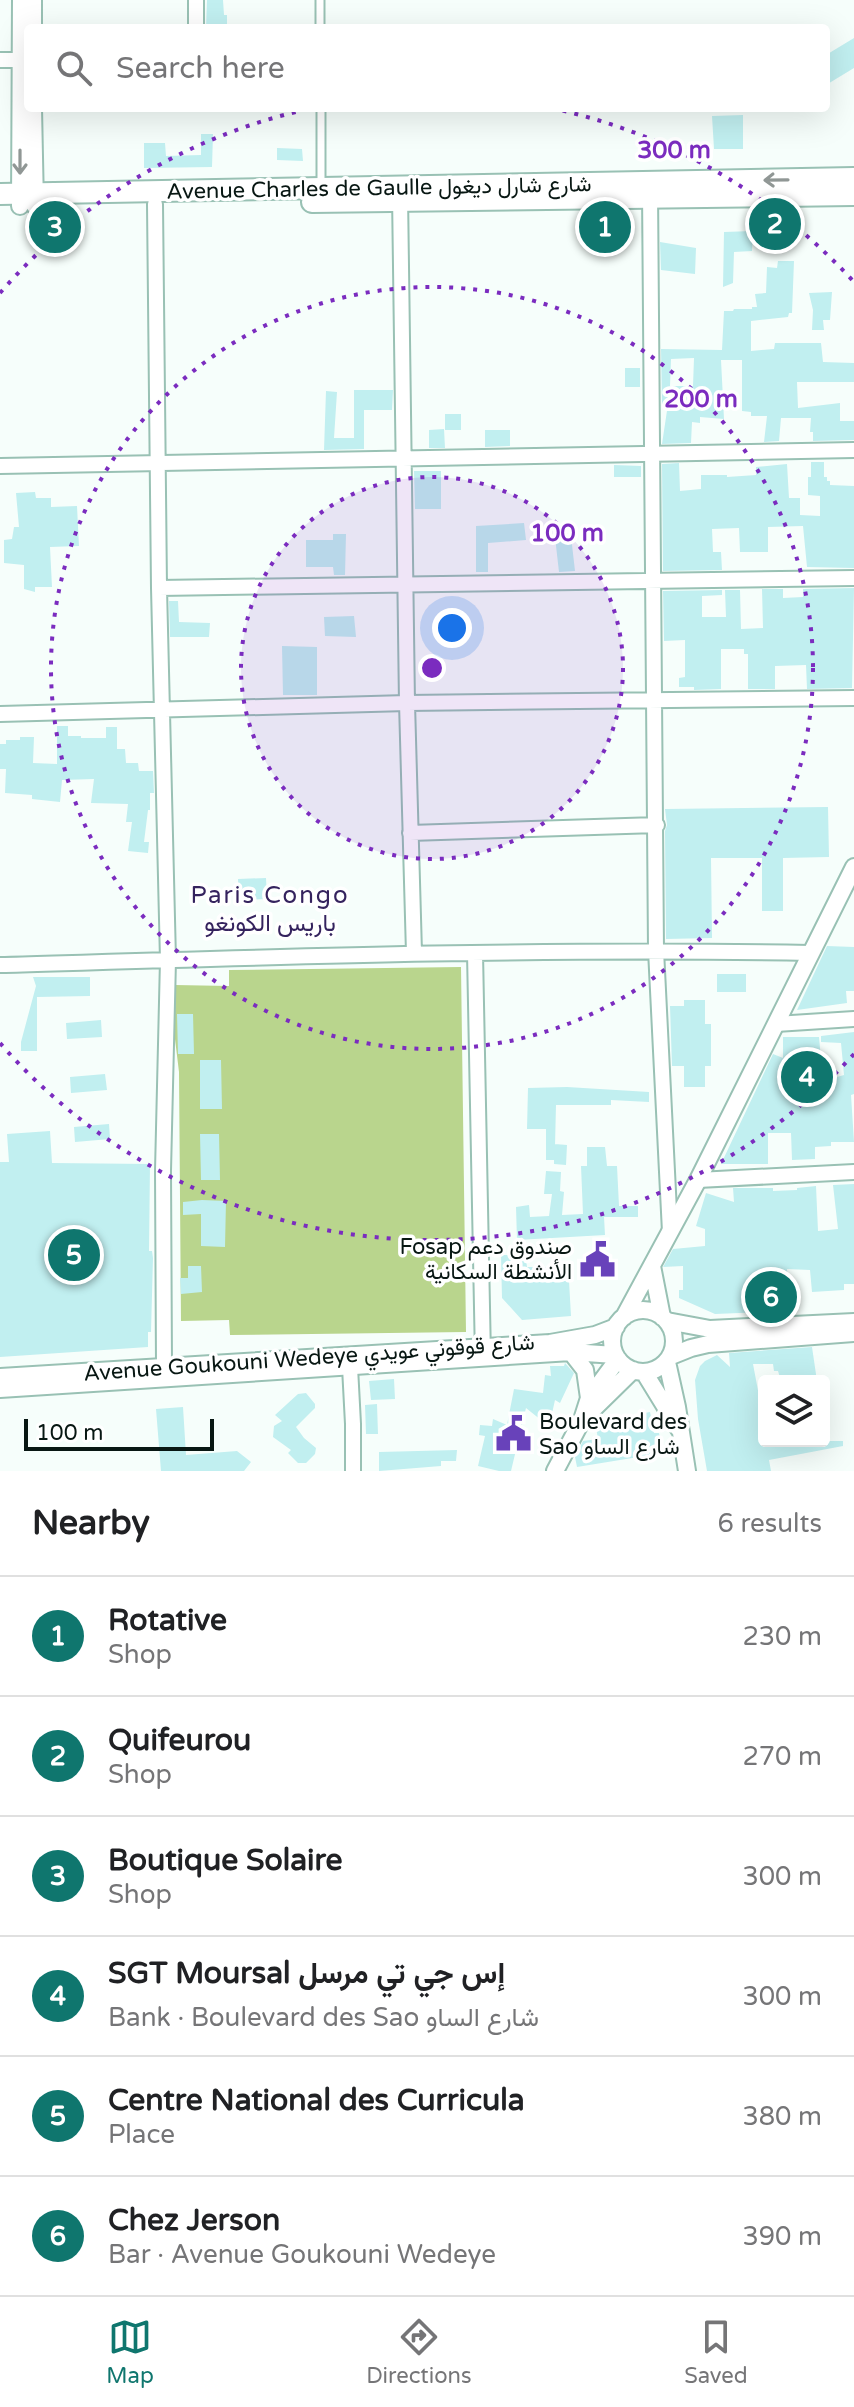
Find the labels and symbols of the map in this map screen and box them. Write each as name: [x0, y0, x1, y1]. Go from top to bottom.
text: 300 m: [637, 136, 711, 165]
one-way arrow: [12, 148, 28, 175]
street label: Avenue Charles de Gaulle شارع شارل ديغول: [166, 171, 592, 206]
one-way arrow: [763, 172, 790, 188]
pin: 2: [749, 194, 801, 254]
pin: 3: [29, 197, 81, 257]
pin: 1: [579, 197, 631, 257]
text: 200 m: [664, 385, 738, 414]
text: 100 m: [530, 519, 604, 548]
your location: [432, 608, 472, 648]
centre of rings: [418, 654, 446, 682]
district label: Paris Congo باريس الكونغو: [190, 881, 350, 938]
pin: 4: [781, 1047, 833, 1107]
pin: 5: [48, 1225, 100, 1285]
place label: Fosap صندوق دعم الأنشطة السكانية: [399, 1234, 572, 1285]
public building icon: Fosap صندوق دعم الأنشطة السكانية: [579, 1240, 617, 1278]
pin: 6: [745, 1267, 797, 1327]
street label: Avenue Goukouni Wedeye شارع قوقوني عويدي: [83, 1329, 536, 1392]
place label: Boulevard des Sao شارع الساو: [539, 1409, 687, 1461]
scale bar: [24, 1415, 214, 1451]
public building icon: Boulevard des Sao شارع الساو: [494, 1415, 532, 1453]

